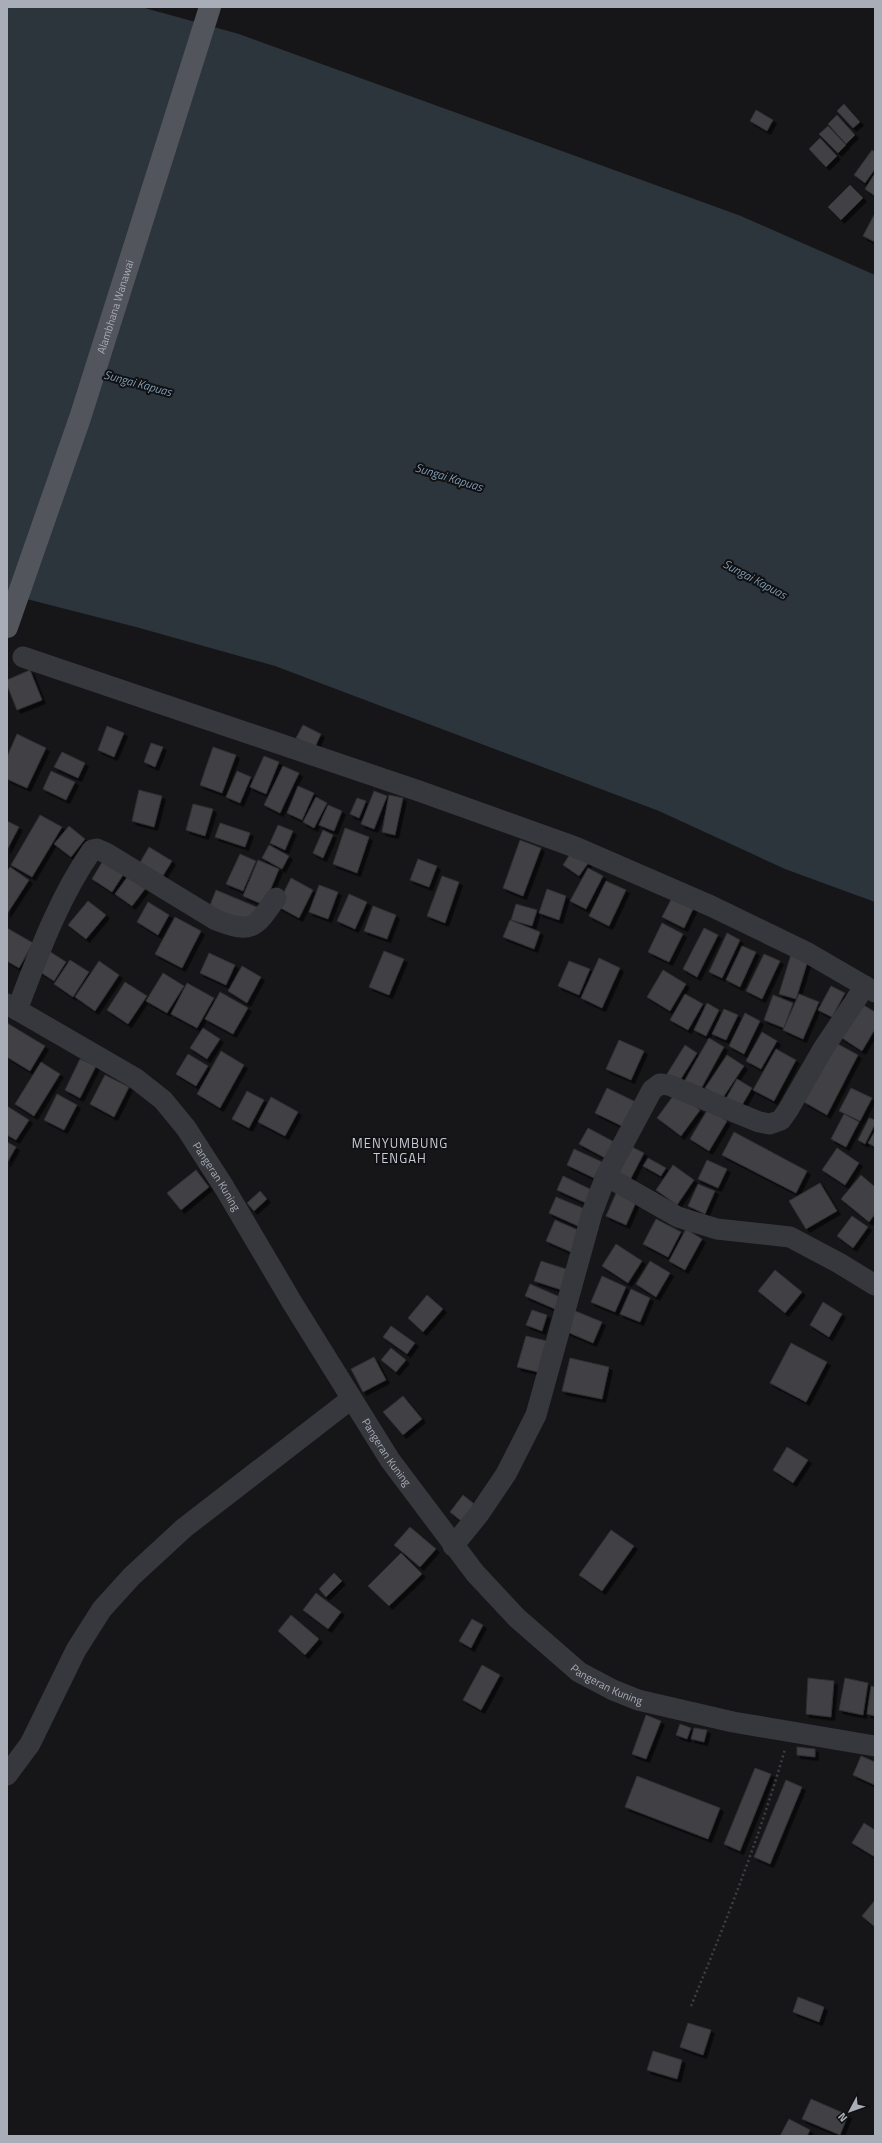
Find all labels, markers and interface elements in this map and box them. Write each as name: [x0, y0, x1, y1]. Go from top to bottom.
street label: Alambhana Wanawai: [93, 258, 138, 356]
water label: Sungai Kapuas: [102, 365, 175, 401]
water label: Sungai Kapuas: [413, 458, 486, 497]
water label: Sungai Kapuas: [720, 554, 791, 604]
district label: MENYUMBUNG TENGAH: [352, 1133, 448, 1168]
street label: Pangeran Kuning: [189, 1139, 245, 1214]
street label: Pangeran Kuning: [358, 1415, 415, 1490]
street label: Pangeran Kuning: [567, 1660, 644, 1709]
north arrow: [830, 2091, 870, 2131]
text: N: [834, 2109, 851, 2126]

